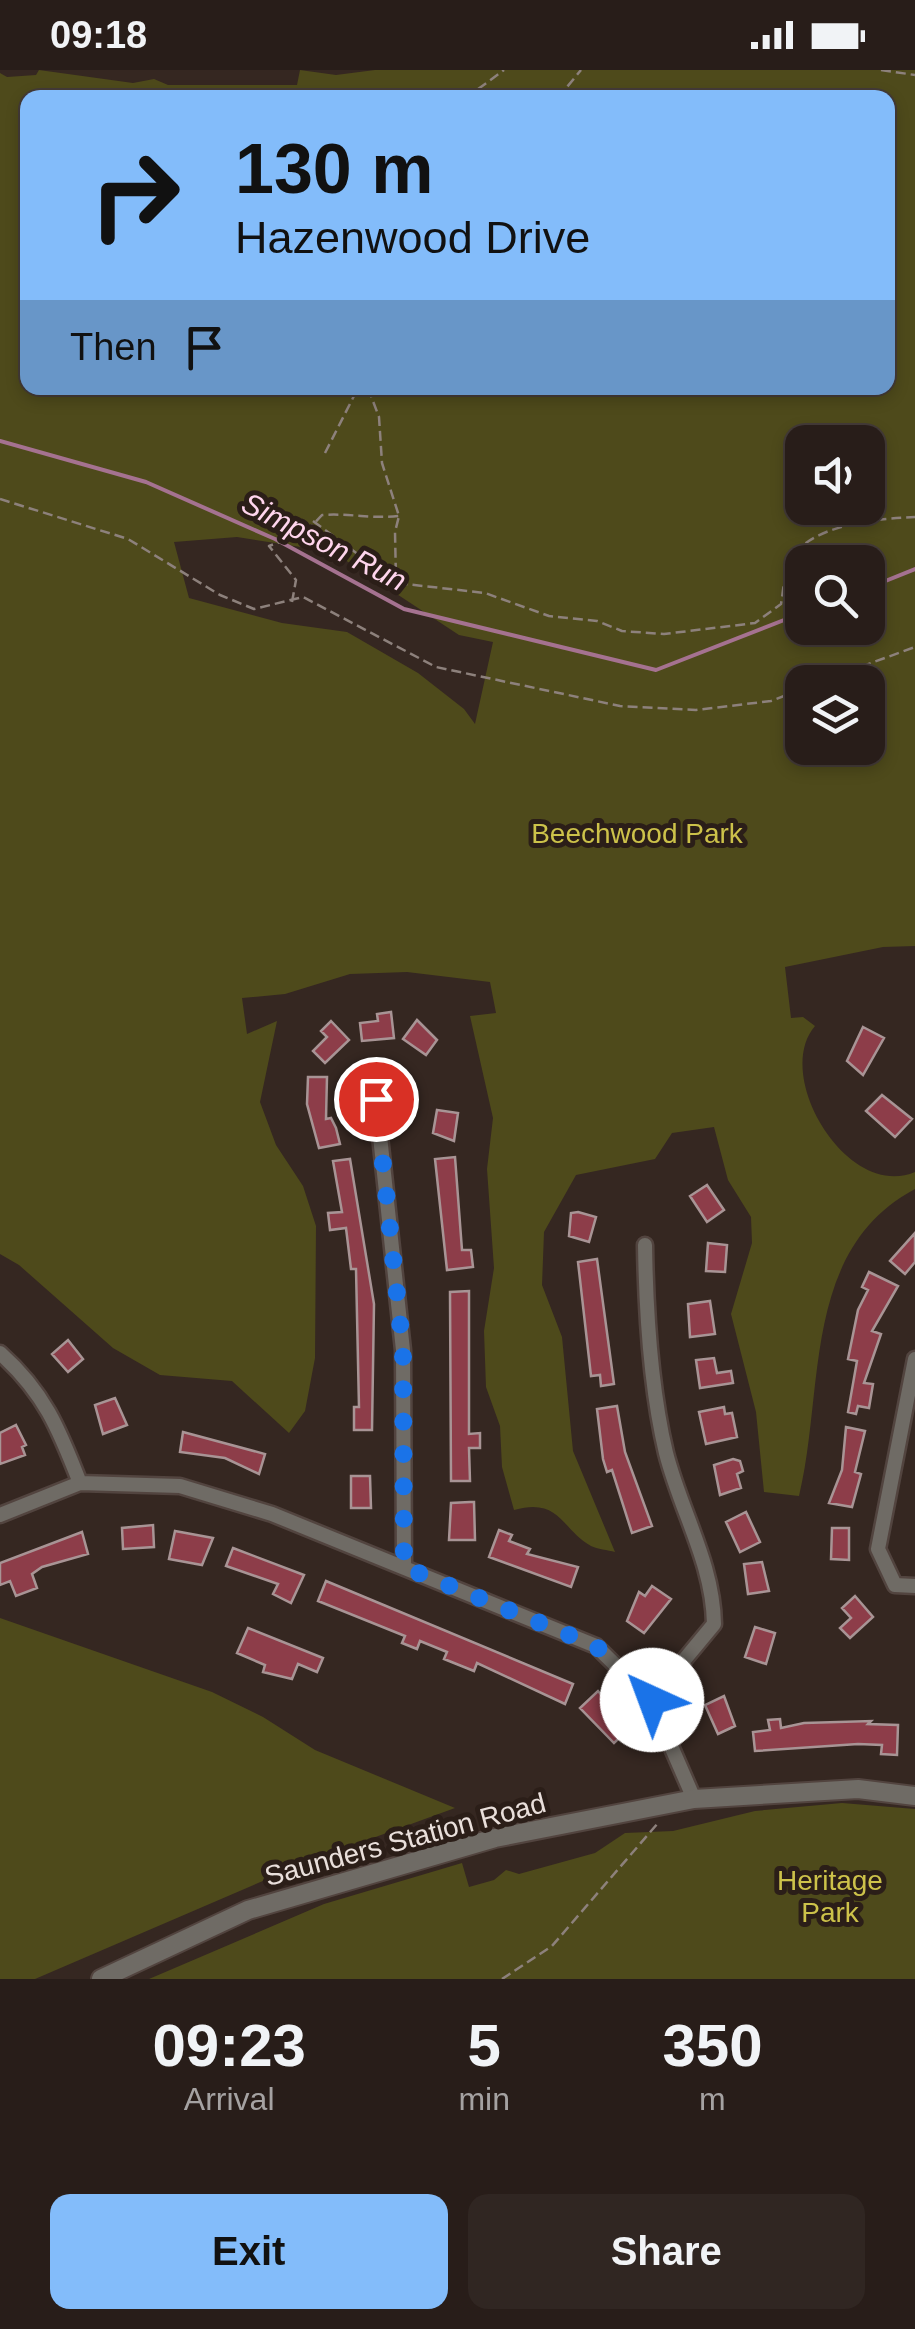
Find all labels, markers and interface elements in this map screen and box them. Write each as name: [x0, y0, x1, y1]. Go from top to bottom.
text: 09:18: [50, 14, 147, 56]
icon: right: [70, 130, 200, 260]
text: 130 m: [235, 130, 433, 208]
text: Hazenwood Drive: [235, 212, 590, 263]
icon: arrive: [177, 320, 232, 375]
text: Then: [70, 326, 157, 368]
map controls: [785, 425, 885, 765]
button: sound: [785, 425, 885, 525]
water label: Simpson Run: [237, 486, 412, 597]
button: search: [785, 545, 885, 645]
button: layers: [785, 665, 885, 765]
park label: Beechwood Park: [531, 818, 744, 849]
pin: [334, 1057, 419, 1142]
icon: arrive: [349, 1072, 404, 1127]
position arrow: [600, 1648, 704, 1752]
street label: Saunders Station Road: [261, 1787, 549, 1892]
park label: Heritage Park: [777, 1865, 883, 1928]
text: 09:23: [152, 2012, 306, 2079]
text: 5: [467, 2012, 501, 2079]
text: 350: [662, 2012, 763, 2079]
text: Arrival: [184, 2081, 275, 2117]
text: min: [458, 2081, 510, 2117]
text: m: [699, 2081, 726, 2117]
button: Exit: [50, 2194, 448, 2309]
button: Share: [468, 2194, 865, 2309]

